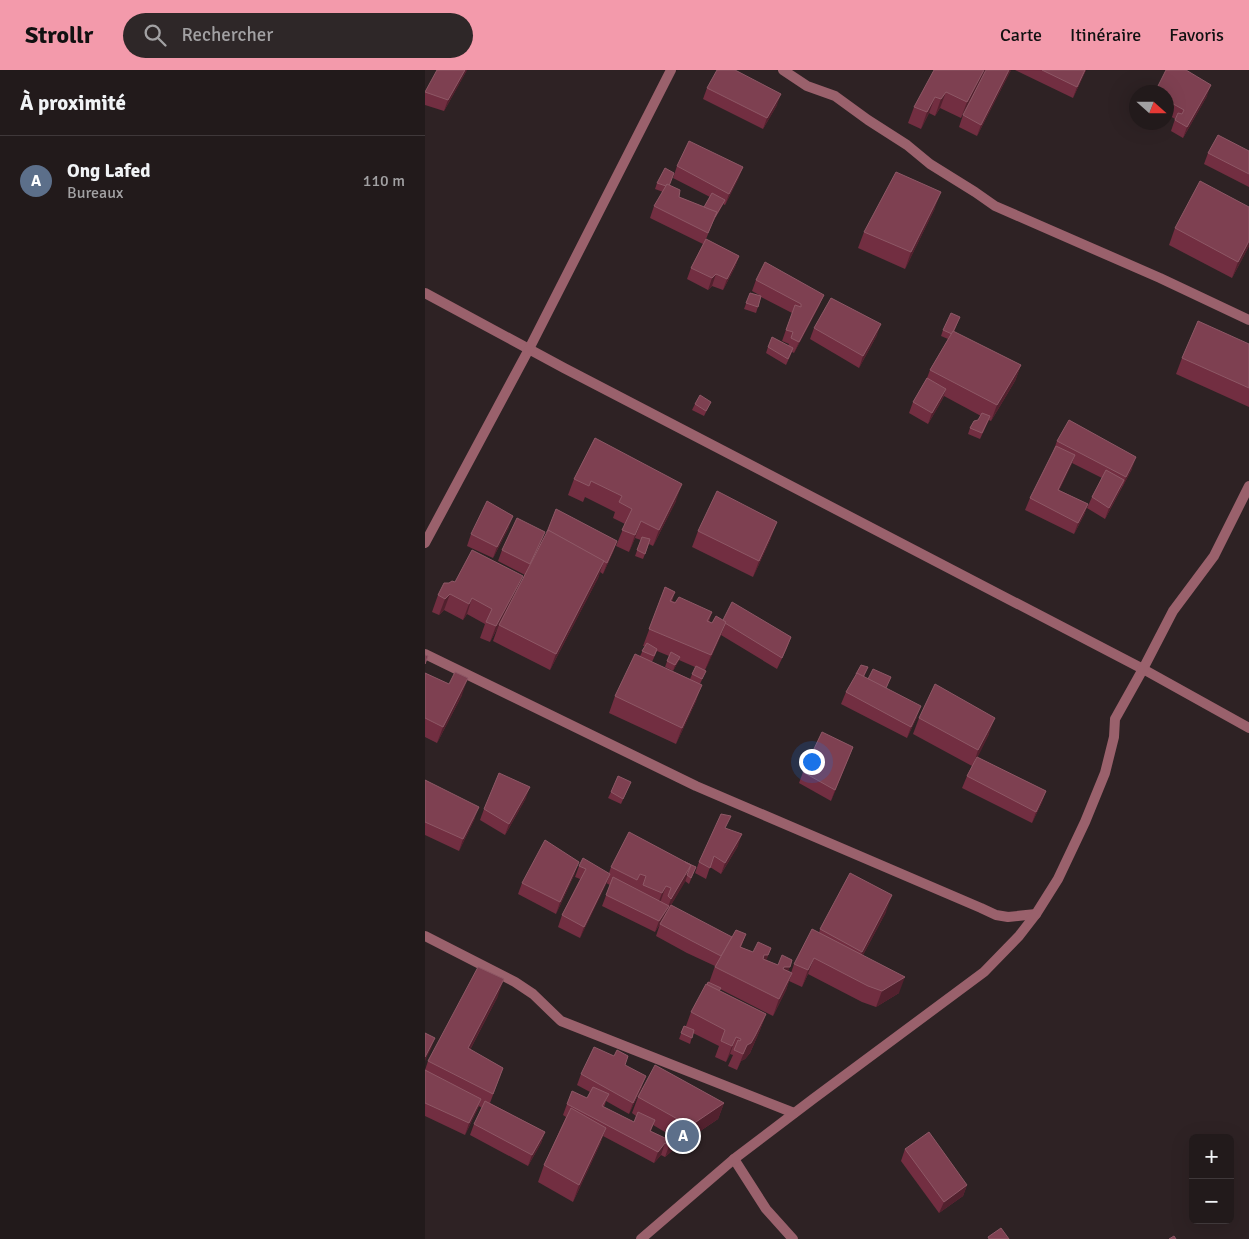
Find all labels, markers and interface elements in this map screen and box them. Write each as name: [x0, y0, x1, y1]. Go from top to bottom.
search box: [123, 13, 473, 58]
text: Strollr: [25, 20, 93, 50]
icon: search: [141, 21, 169, 49]
text: Rechercher: [181, 23, 273, 47]
text: Carte: [1000, 24, 1042, 46]
text: Itinéraire: [1070, 24, 1141, 46]
text: Favoris: [1169, 24, 1224, 46]
north arrow: [1129, 85, 1174, 130]
text: À proximité: [20, 90, 126, 116]
text: Ong Lafed: [67, 159, 151, 183]
text: A: [31, 171, 41, 191]
text: 110 m: [363, 171, 405, 191]
text: Bureaux: [67, 183, 123, 203]
your location: [799, 749, 825, 775]
pin: A: [667, 1117, 699, 1155]
map controls: [1189, 1134, 1234, 1224]
button: +: [1189, 1134, 1234, 1179]
button: −: [1189, 1179, 1234, 1224]

